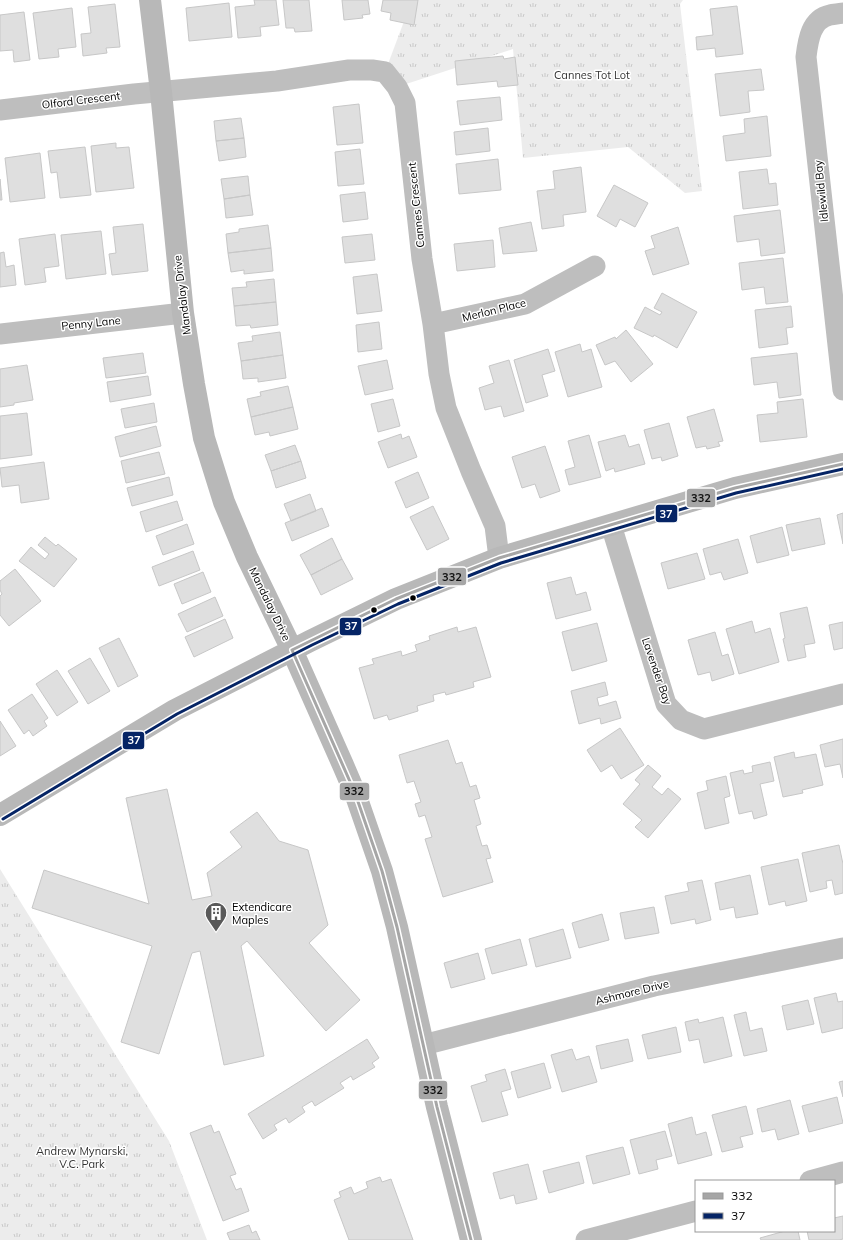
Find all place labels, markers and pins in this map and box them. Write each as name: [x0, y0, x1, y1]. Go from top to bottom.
unlabelled marker: [408, 593, 418, 603]
unlabelled marker: [369, 605, 379, 615]
building icon: Extendicare Maples: [203, 900, 229, 933]
place label: Extendicare Maples: [232, 900, 292, 927]

